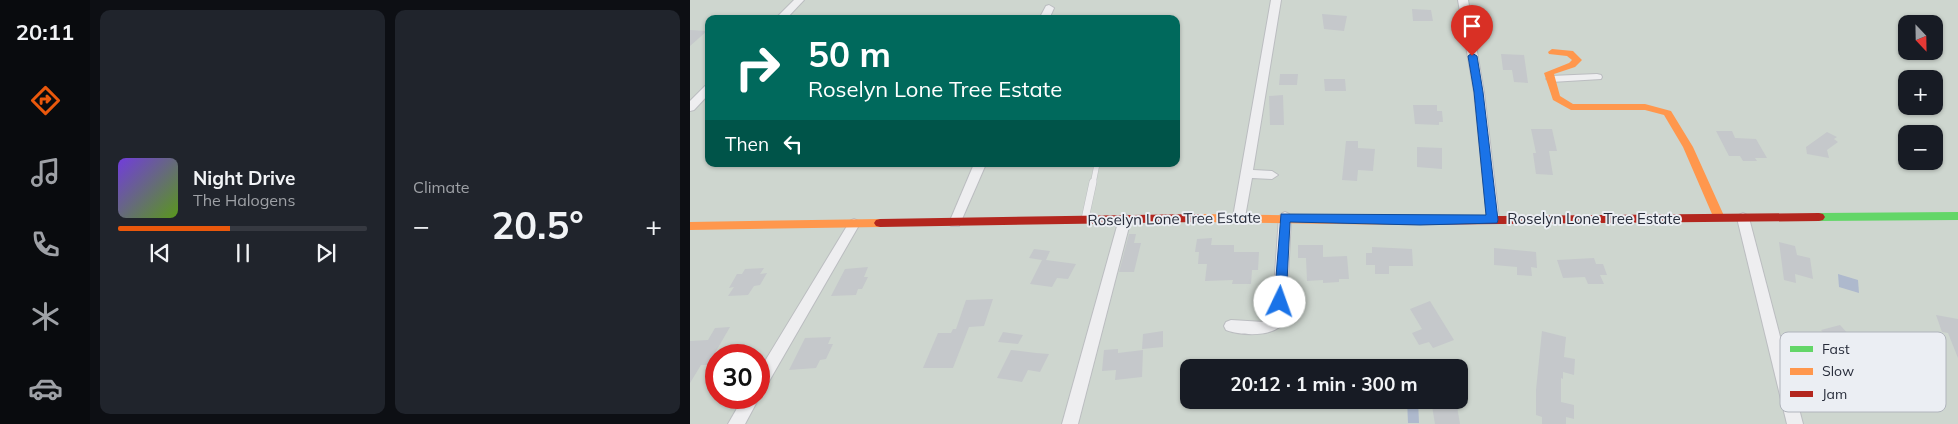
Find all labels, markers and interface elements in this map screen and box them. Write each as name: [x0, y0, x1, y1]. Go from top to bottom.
pin: [1451, 5, 1493, 56]
icon: arrive: [1458, 12, 1486, 40]
north arrow: [1898, 15, 1942, 60]
map controls: [1898, 15, 1943, 170]
text: 20:11: [16, 18, 74, 46]
text: 50 m: [808, 32, 891, 76]
icon: right: [725, 35, 790, 100]
button: +: [1898, 70, 1943, 115]
text: Roselyn Lone Tree Estate: [808, 75, 1062, 103]
icon: directions: [28, 83, 63, 118]
button: −: [1898, 125, 1943, 170]
icon: left: [779, 130, 807, 158]
text: Then: [725, 132, 769, 156]
icon: music: [28, 155, 63, 190]
text: Night Drive: [193, 166, 295, 190]
text: Climate: [413, 177, 469, 197]
text: The Halogens: [193, 190, 295, 210]
text: 20.5°: [491, 201, 584, 249]
street label: Roselyn Lone Tree Estate: [1087, 207, 1261, 230]
text: −: [413, 208, 430, 243]
text: +: [645, 208, 662, 243]
street label: Roselyn Lone Tree Estate: [1507, 209, 1681, 228]
icon: phone: [28, 227, 63, 262]
icon: previous: [146, 239, 174, 267]
icon: pause: [229, 239, 257, 267]
icon: next: [312, 239, 340, 267]
position arrow: [1253, 275, 1305, 327]
icon: climate: [28, 299, 63, 334]
legend: [1780, 332, 1946, 412]
text: Fast: [1822, 340, 1850, 358]
speed limit sign: 30: [705, 344, 770, 409]
text: Slow: [1822, 362, 1854, 380]
icon: car: [28, 371, 63, 406]
text: 20:12 · 1 min · 300 m: [1230, 372, 1418, 396]
text: Jam: [1822, 385, 1847, 403]

